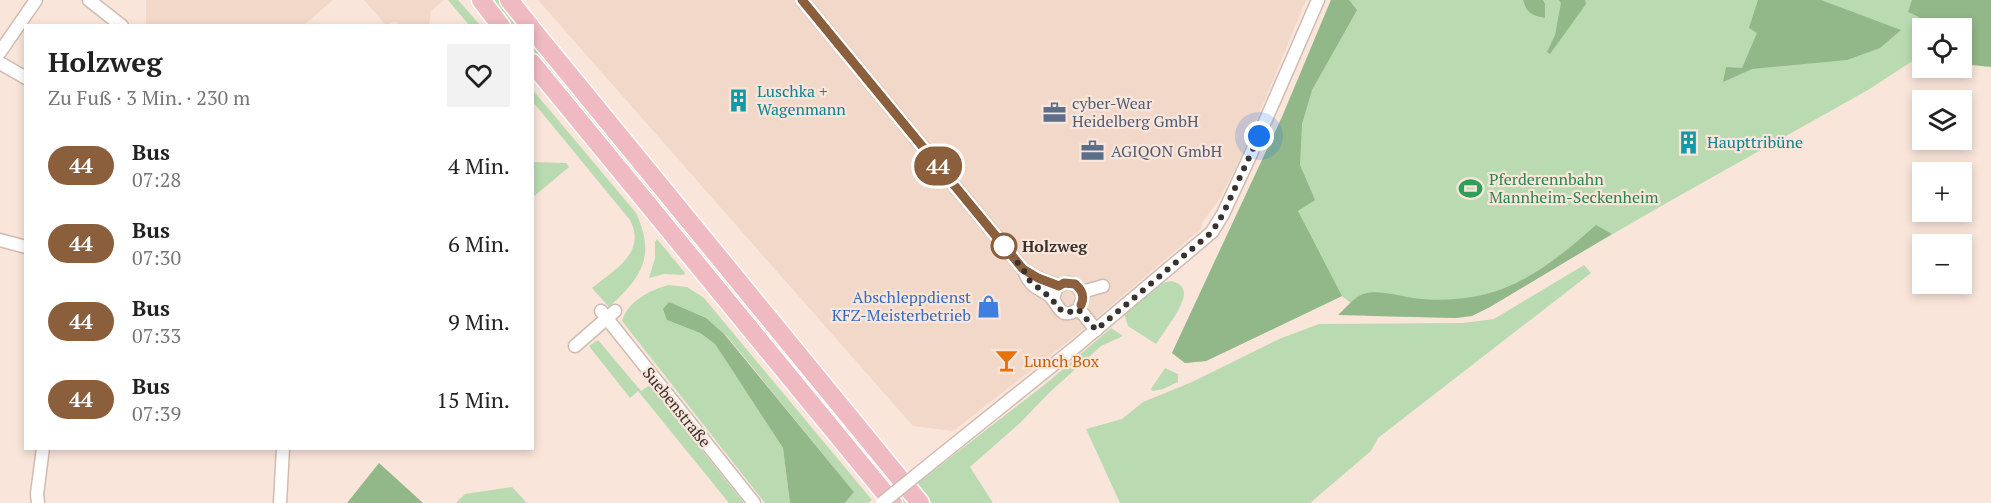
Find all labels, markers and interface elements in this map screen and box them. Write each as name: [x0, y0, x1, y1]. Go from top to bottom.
map controls: [1912, 18, 1972, 294]
button: locate: [1912, 18, 1972, 78]
text: Holzweg: [48, 43, 162, 80]
button: heart: [447, 44, 510, 107]
place label: Luschka + Wagenmann: [757, 80, 846, 120]
text: Zu Fuß · 3 Min. · 230 m: [48, 84, 250, 111]
building icon: Luschka + Wagenmann: [726, 87, 752, 113]
button: layers: [1912, 90, 1972, 150]
place label: cyber-Wear Heidelberg GmbH: [1072, 92, 1199, 132]
office icon: cyber-Wear Heidelberg GmbH: [1041, 99, 1067, 125]
your location: [1244, 121, 1274, 151]
building icon: Haupttribüne: [1676, 129, 1702, 155]
place label: Haupttribüne: [1707, 131, 1803, 153]
text: Bus: [132, 137, 170, 166]
office icon: AGIQON GmbH: [1080, 138, 1106, 164]
place label: AGIQON GmbH: [1111, 140, 1223, 162]
line badge: 44: [911, 146, 965, 186]
text: 44: [69, 151, 93, 179]
text: 4 Min.: [448, 151, 510, 180]
text: 44: [926, 152, 950, 180]
button: +: [1912, 162, 1972, 222]
text: 07:28: [132, 166, 181, 193]
place label: Pferderennbahn Mannheim-Seckenheim: [1489, 168, 1659, 208]
sports icon: Pferderennbahn Mannheim-Seckenheim: [1458, 175, 1484, 201]
text: Bus: [132, 215, 170, 244]
text: 44: [69, 229, 93, 257]
text: 6 Min.: [448, 229, 510, 258]
marker: Holzweg: [991, 233, 1017, 259]
button: −: [1912, 234, 1972, 294]
place label: Holzweg: [1022, 235, 1088, 257]
text: 07:30: [132, 244, 181, 271]
place label: Abschleppdienst KFZ-Meisterbetrieb: [832, 286, 971, 326]
text: Bus: [132, 293, 170, 322]
shop icon: Abschleppdienst KFZ-Meisterbetrieb: [976, 293, 1002, 319]
text: 44: [69, 307, 93, 335]
text: 9 Min.: [448, 307, 510, 336]
text: 07:33: [132, 322, 181, 349]
bar icon: Lunch Box: [993, 348, 1019, 374]
place label: Lunch Box: [1024, 350, 1100, 372]
street label: Suebenstraße: [638, 362, 716, 452]
text: Bus: [132, 371, 170, 400]
text: 44: [69, 385, 93, 413]
text: 15 Min.: [436, 385, 510, 414]
text: 07:39: [132, 400, 181, 427]

